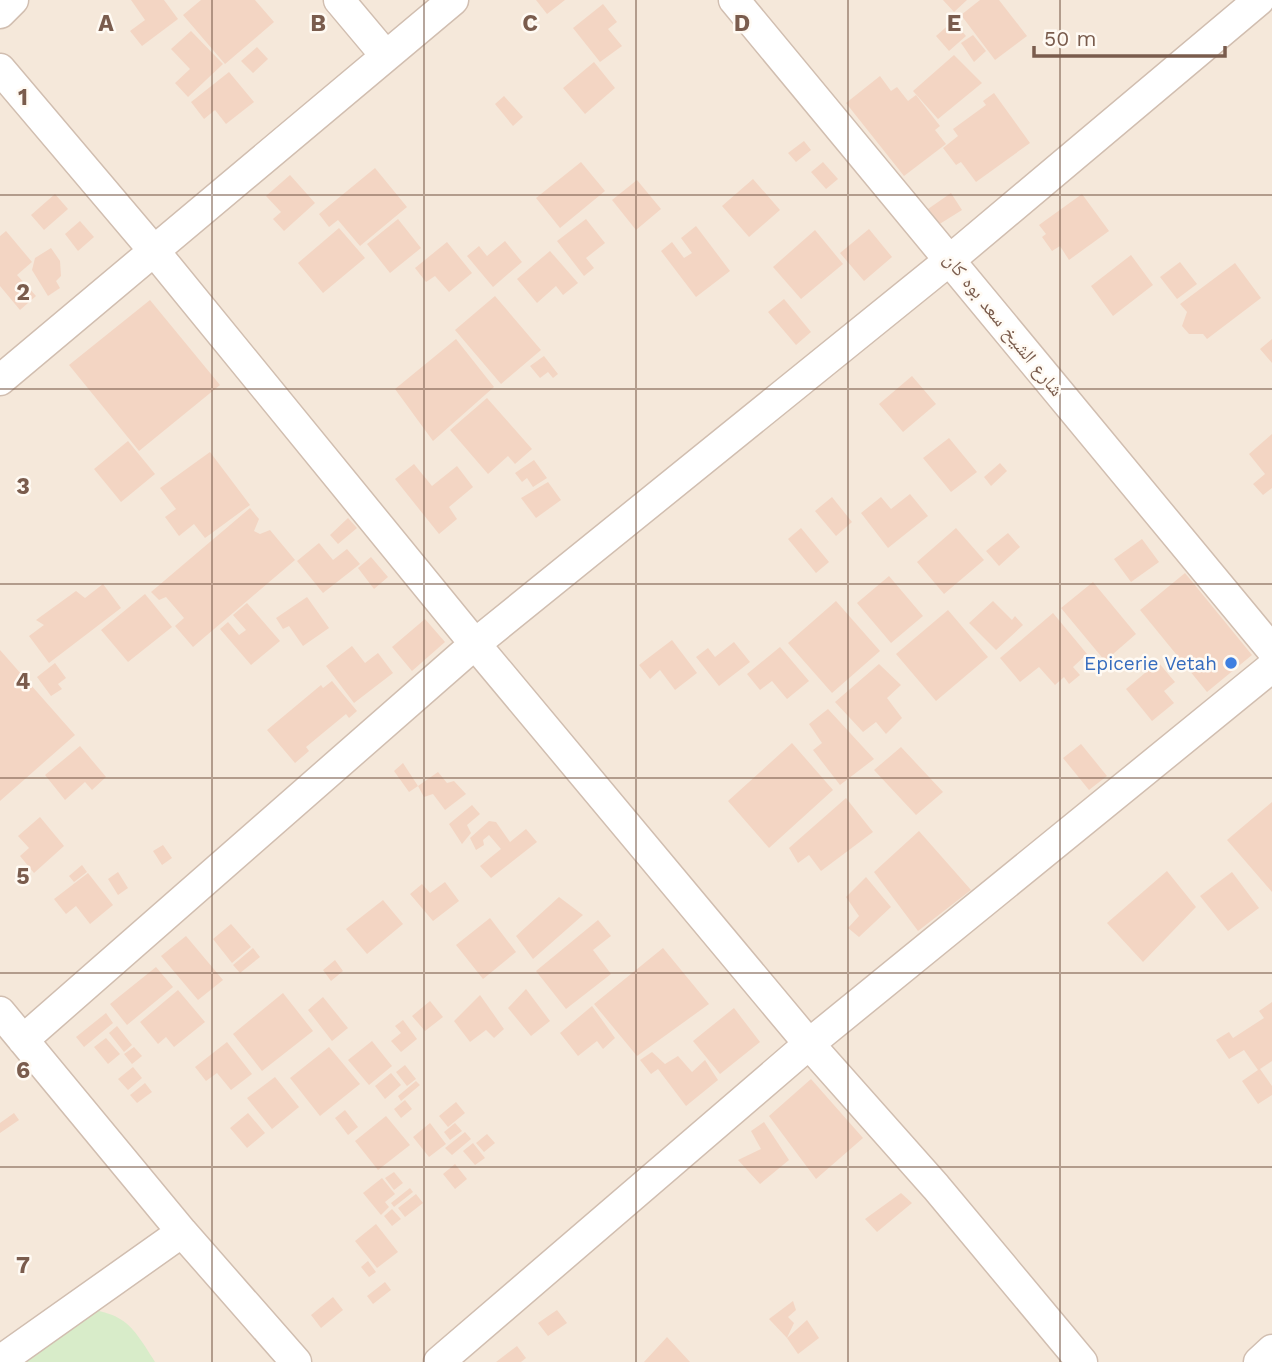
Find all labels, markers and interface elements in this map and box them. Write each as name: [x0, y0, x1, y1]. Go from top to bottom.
text: A: [98, 10, 114, 37]
text: B: [310, 10, 326, 37]
text: C: [522, 10, 538, 37]
text: D: [734, 10, 750, 37]
text: E: [947, 10, 961, 37]
scale bar: [1034, 14, 1225, 58]
text: 50 m: [1044, 26, 1096, 51]
text: 1: [18, 84, 28, 111]
street label: شارع الشيخ سعد بوه كان: [938, 248, 1068, 401]
text: 2: [16, 279, 30, 306]
text: 3: [16, 473, 30, 500]
place label: Epicerie Vetah: [1084, 652, 1217, 675]
marker: Epicerie Vetah: [1223, 655, 1239, 671]
text: 4: [16, 668, 31, 695]
text: 5: [16, 863, 30, 890]
text: 6: [16, 1057, 30, 1084]
text: 7: [16, 1252, 30, 1279]

